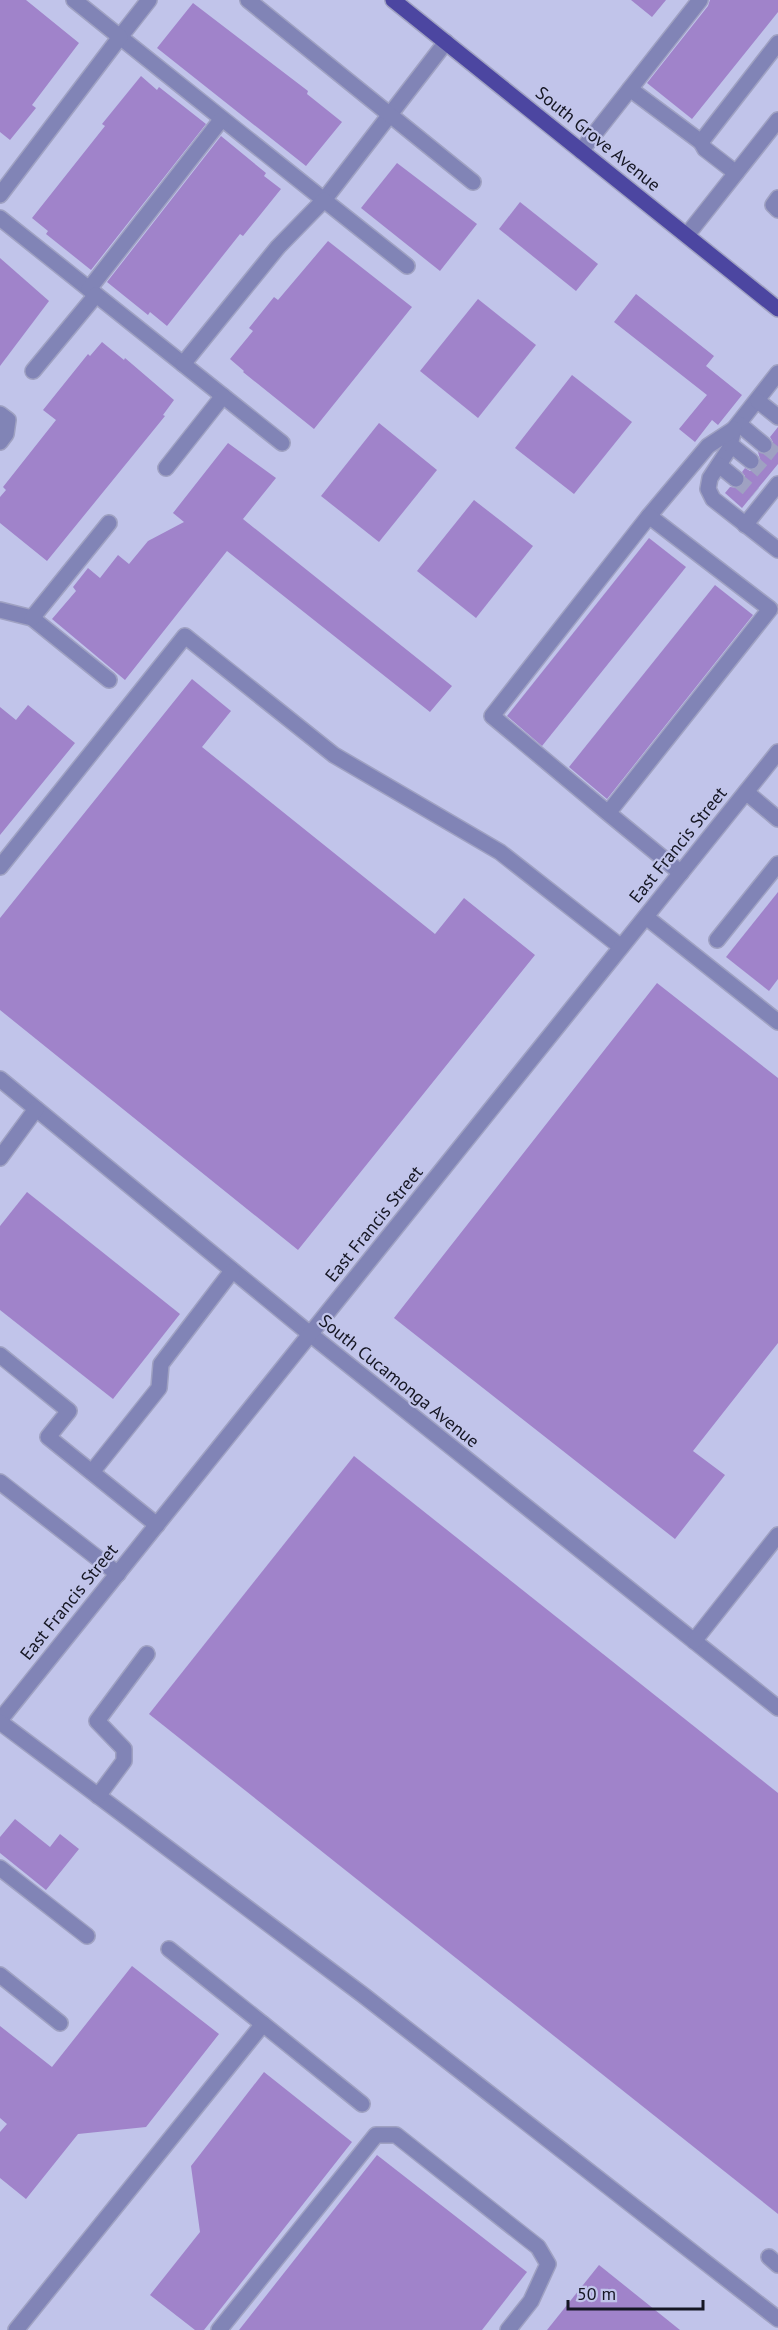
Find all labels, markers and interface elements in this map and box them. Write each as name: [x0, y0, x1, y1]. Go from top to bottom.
street label: South Grove Avenue: [531, 81, 666, 196]
street label: East Francis Street: [624, 782, 731, 907]
street label: East Francis Street: [320, 1161, 427, 1286]
street label: South Cucamonga Avenue: [315, 1309, 484, 1452]
street label: East Francis Street: [15, 1539, 122, 1664]
scale bar: [568, 2273, 703, 2311]
text: 50 m: [577, 2282, 616, 2305]

